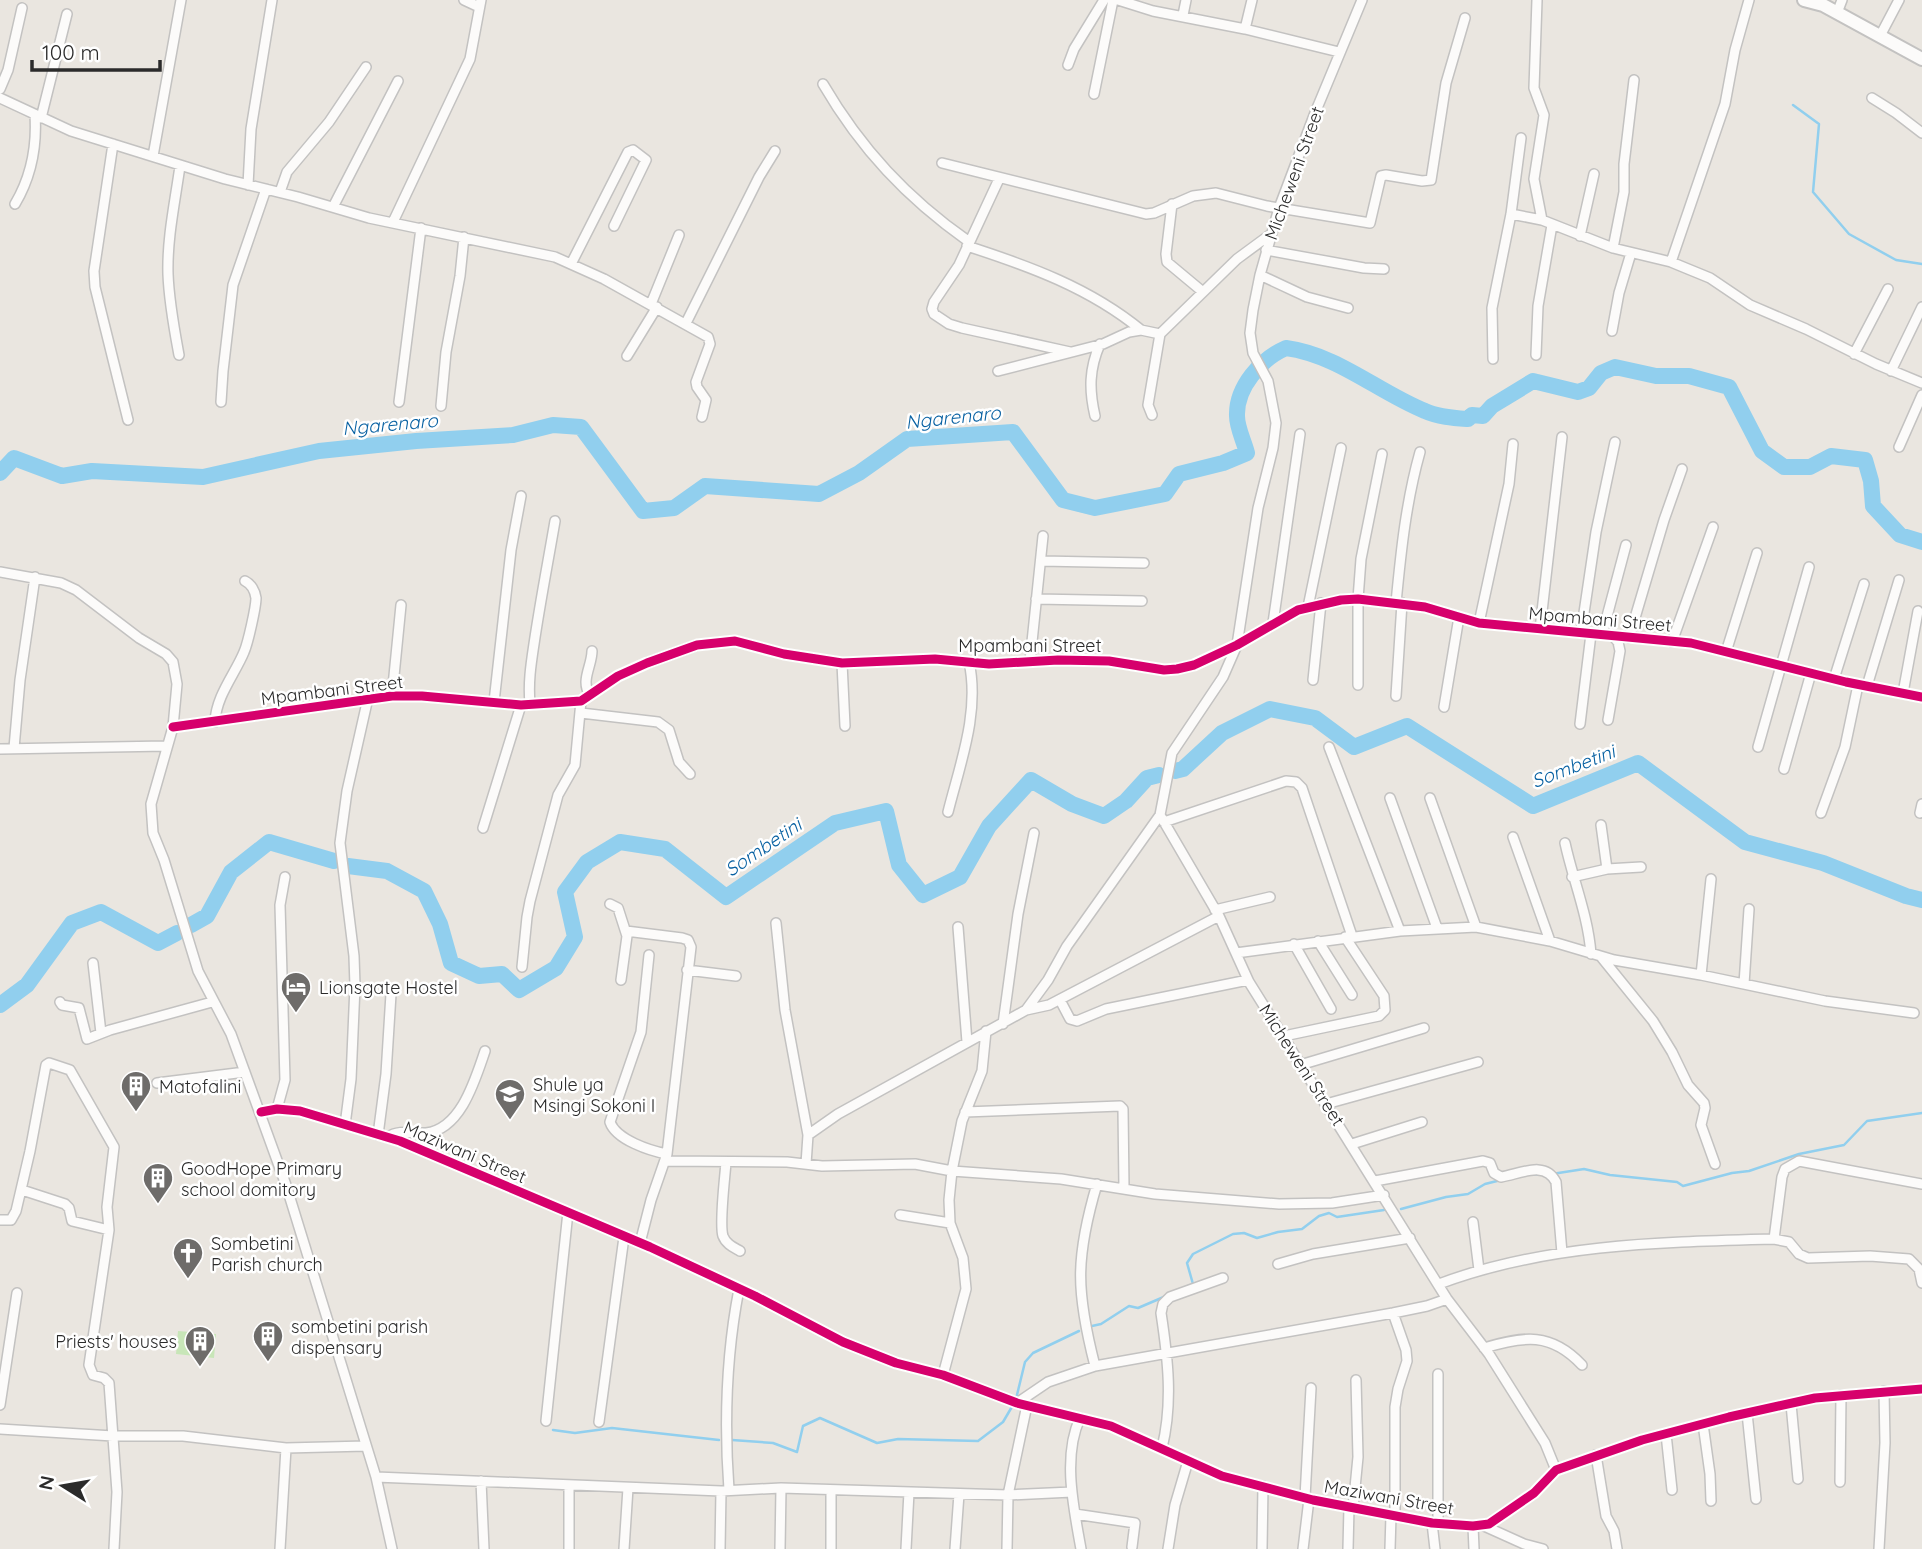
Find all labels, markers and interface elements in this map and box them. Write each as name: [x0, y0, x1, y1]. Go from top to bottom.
scale bar: [32, 28, 159, 72]
text: 100 m: [42, 39, 100, 65]
street label: Micheweni Street: [1259, 103, 1329, 243]
water label: Ngarenaro: [904, 400, 1003, 434]
water label: Ngarenaro: [341, 408, 440, 440]
street label: Mpambani Street: [1528, 601, 1672, 637]
street label: Mpambani Street: [958, 634, 1102, 657]
street label: Mpambani Street: [259, 670, 405, 710]
water label: Sombetini: [1528, 738, 1620, 793]
water label: Sombetini: [720, 812, 807, 881]
hotel icon: Lionsgate Hostel: [279, 970, 313, 1014]
place label: Lionsgate Hostel: [319, 976, 458, 999]
street label: Micheweni Street: [1254, 1000, 1350, 1130]
building icon: Matofalini: [119, 1069, 153, 1113]
place label: Shule ya Msingi Sokoni I: [533, 1073, 655, 1117]
place label: Matofalini: [159, 1075, 241, 1098]
school or university icon: Shule ya Msingi Sokoni I: [493, 1077, 527, 1121]
street label: Maziwani Street: [400, 1116, 530, 1188]
place label: GoodHope Primary school domitory: [181, 1157, 342, 1201]
building icon: GoodHope Primary school domitory: [141, 1161, 175, 1205]
place label: Sombetini Parish church: [211, 1232, 323, 1276]
church icon: Sombetini Parish church: [171, 1236, 205, 1280]
place label: sombetini parish dispensary: [291, 1315, 428, 1359]
building icon: sombetini parish dispensary: [251, 1319, 285, 1363]
building icon: Priests' houses: [183, 1324, 217, 1368]
place label: Priests' houses: [55, 1330, 177, 1353]
north arrow: [28, 1451, 98, 1521]
text: N: [33, 1474, 59, 1492]
street label: Maziwani Street: [1322, 1474, 1456, 1520]

